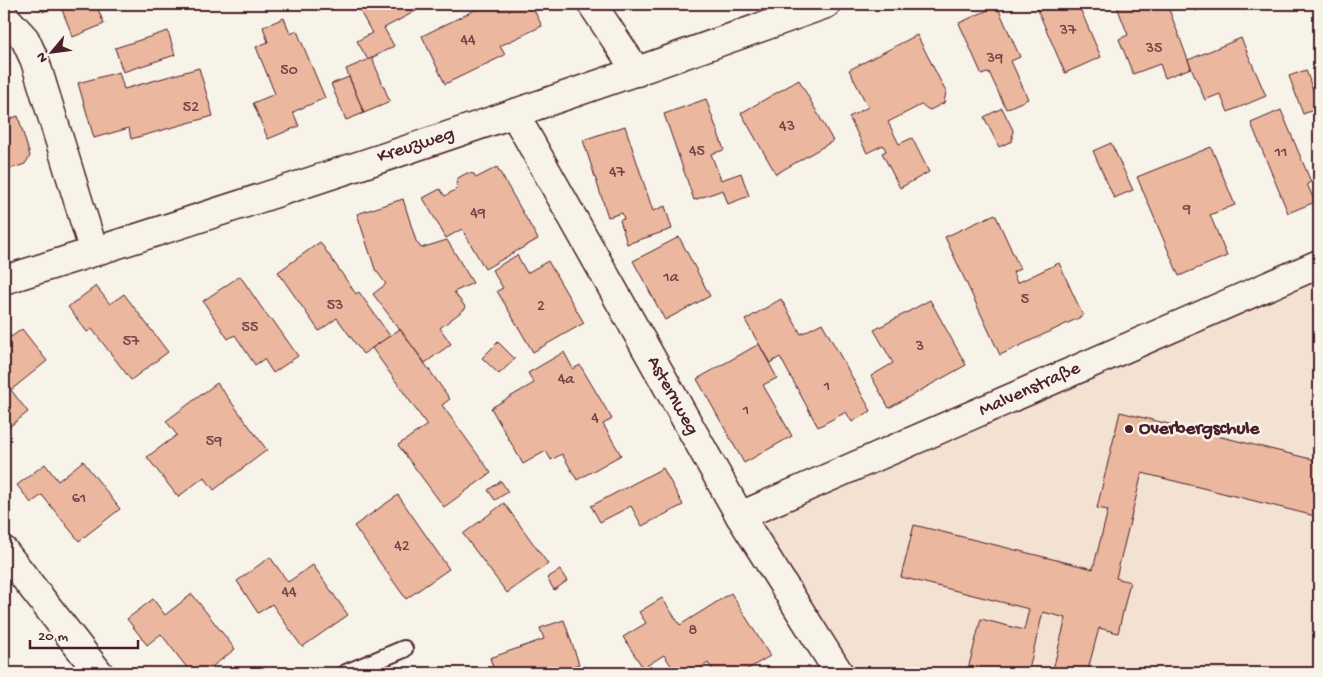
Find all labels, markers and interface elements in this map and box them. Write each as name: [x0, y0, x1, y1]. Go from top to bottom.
house number: 37: [1059, 22, 1077, 41]
north arrow: [28, 28, 78, 78]
house number: 44: [460, 32, 476, 51]
house number: 35: [1145, 40, 1162, 59]
text: N: [33, 49, 52, 65]
house number: 39: [986, 50, 1003, 69]
house number: 50: [280, 62, 298, 81]
house number: 52: [183, 99, 199, 118]
house number: 43: [779, 118, 795, 137]
street label: Kreuzweg: [375, 123, 458, 169]
house number: 45: [689, 143, 705, 162]
house number: 11: [1274, 144, 1287, 163]
house number: 47: [609, 164, 626, 183]
house number: 9: [1182, 201, 1191, 220]
house number: 49: [470, 205, 486, 224]
house number: 1a: [662, 269, 680, 288]
house number: 5: [1021, 291, 1029, 310]
house number: 53: [327, 297, 343, 316]
house number: 2: [537, 298, 545, 317]
house number: 55: [242, 319, 258, 338]
house number: 57: [123, 333, 140, 352]
house number: 3: [915, 338, 924, 357]
street label: Asternweg: [641, 352, 703, 440]
street label: Malvenstraße: [976, 357, 1084, 423]
house number: 4a: [558, 371, 575, 390]
house number: 1: [823, 378, 830, 397]
house number: 1: [742, 402, 749, 421]
house number: 4: [591, 410, 599, 429]
place label: Overbergschule: [1139, 418, 1260, 441]
marker: Overbergschule: [1123, 423, 1135, 435]
house number: 59: [206, 433, 222, 452]
house number: 61: [72, 490, 86, 509]
house number: 42: [394, 538, 410, 557]
house number: 44: [281, 584, 297, 603]
scale bar: [30, 617, 138, 649]
house number: 8: [689, 622, 698, 641]
text: 20 m: [38, 628, 68, 646]

